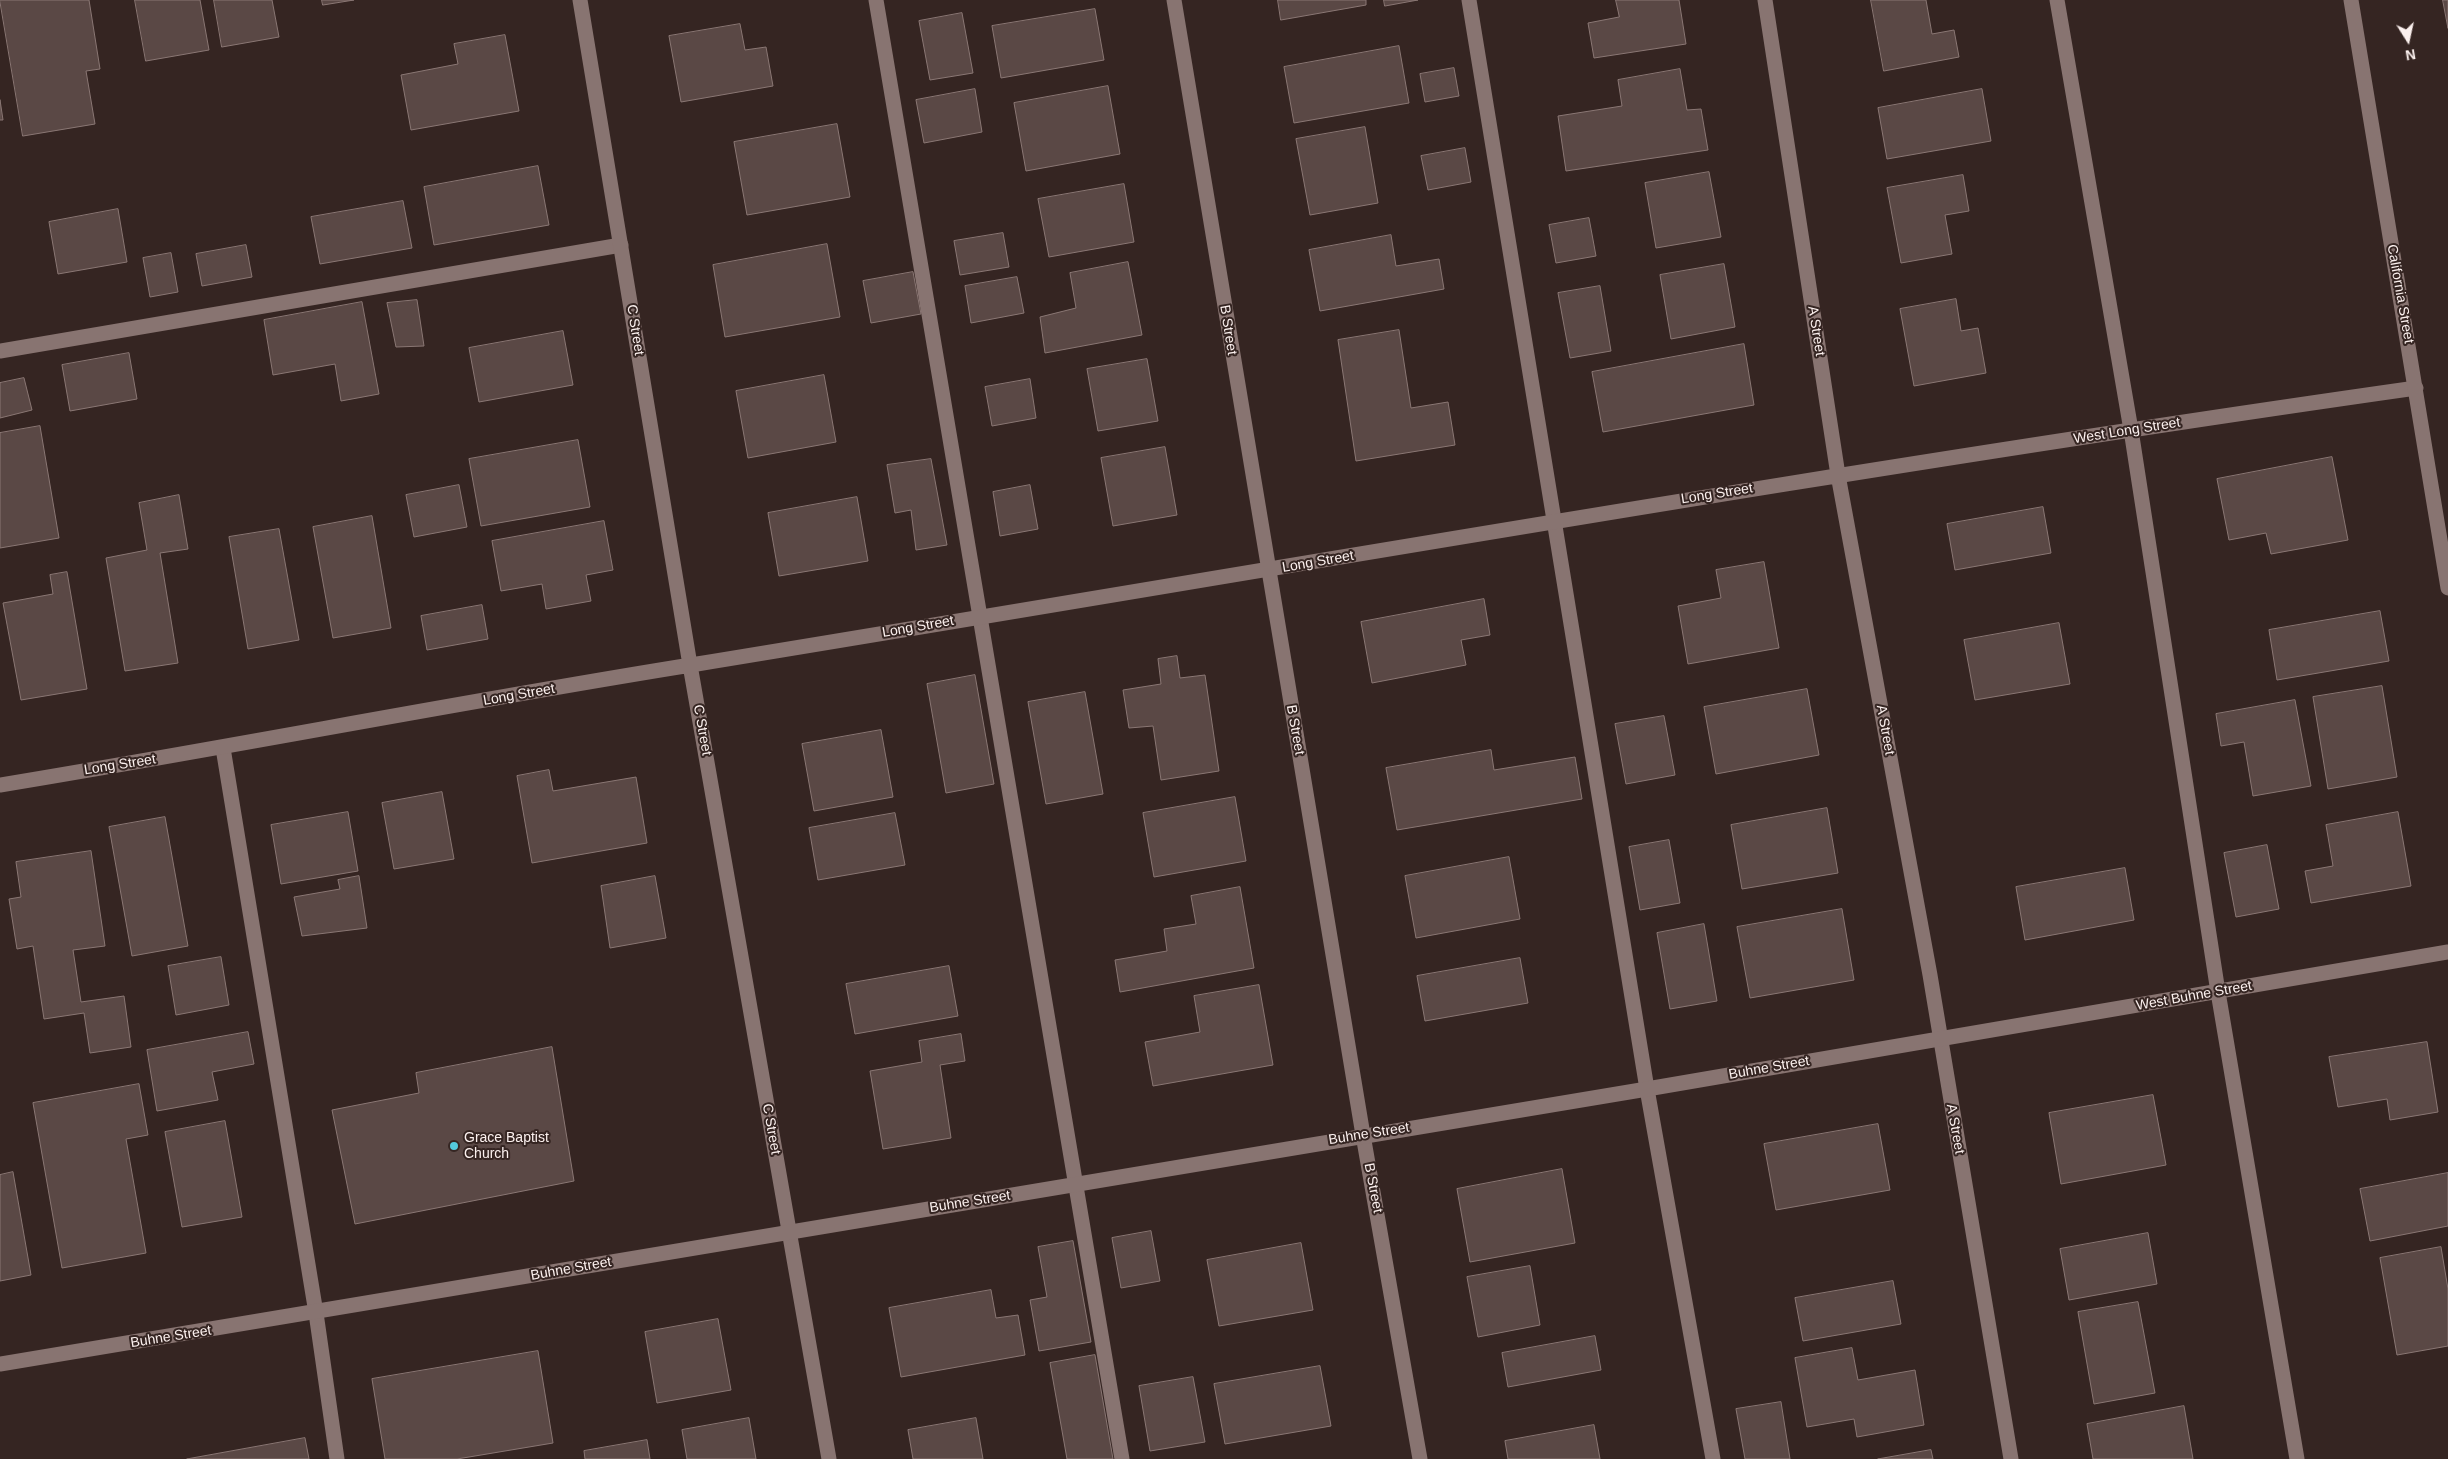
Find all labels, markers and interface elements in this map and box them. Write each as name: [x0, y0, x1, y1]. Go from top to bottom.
north arrow: [2383, 15, 2433, 65]
text: N: [2404, 46, 2417, 64]
street label: California Street: [2383, 243, 2417, 345]
street label: C Street: [623, 303, 647, 357]
street label: B Street: [1216, 304, 1240, 356]
street label: A Street: [1804, 305, 1828, 357]
street label: West Long Street: [2072, 414, 2182, 448]
street label: Long Street: [1680, 480, 1754, 508]
street label: Long Street: [1281, 547, 1355, 577]
street label: Long Street: [881, 612, 955, 642]
street label: Long Street: [482, 680, 556, 710]
street label: C Street: [689, 703, 715, 757]
street label: B Street: [1282, 704, 1308, 756]
street label: A Street: [1872, 704, 1898, 756]
street label: Long Street: [83, 751, 157, 779]
street label: West Buhne Street: [2135, 978, 2253, 1014]
street label: Buhne Street: [1727, 1053, 1811, 1083]
street label: C Street: [758, 1102, 784, 1156]
street label: A Street: [1942, 1103, 1968, 1155]
street label: Buhne Street: [1327, 1119, 1411, 1149]
place label: Grace Baptist Church: [464, 1130, 549, 1162]
marker: Grace Baptist Church: [448, 1140, 460, 1152]
street label: B Street: [1360, 1162, 1386, 1214]
street label: Buhne Street: [928, 1187, 1012, 1217]
street label: Buhne Street: [529, 1254, 613, 1284]
street label: Buhne Street: [129, 1322, 213, 1352]

